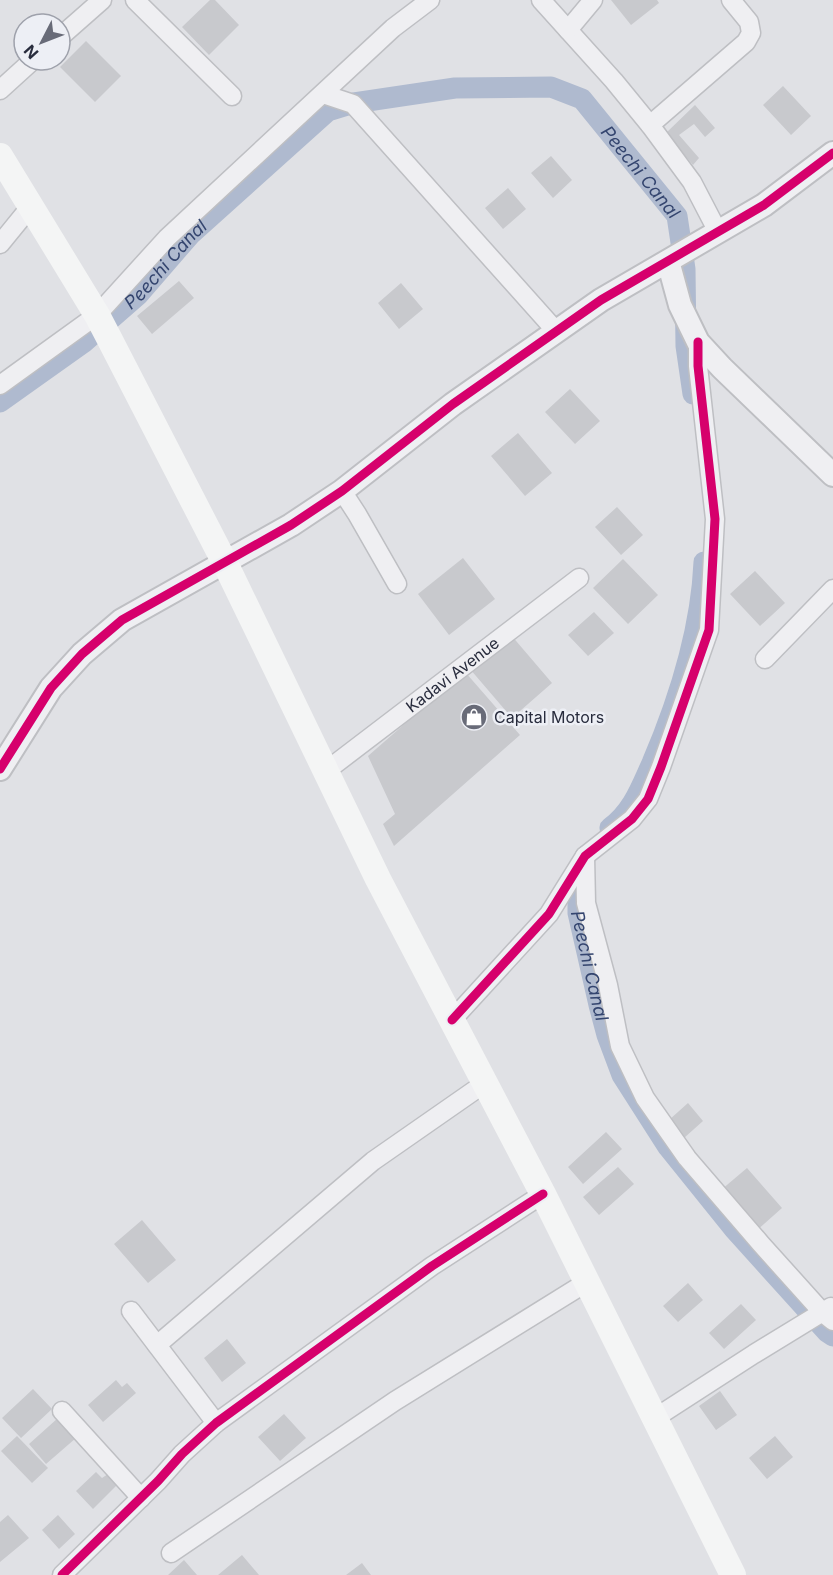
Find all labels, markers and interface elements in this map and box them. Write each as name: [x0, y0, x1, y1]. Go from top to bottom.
north arrow: [12, 12, 72, 72]
text: N: [19, 41, 42, 63]
water label: Peechi Canal: [597, 121, 685, 223]
water label: Peechi Canal: [120, 215, 211, 313]
street label: Kadavi Avenue: [402, 633, 503, 716]
shop icon: Capital Motors: [459, 702, 489, 732]
place label: Capital Motors: [494, 707, 604, 727]
water label: Peechi Canal: [567, 908, 613, 1024]

